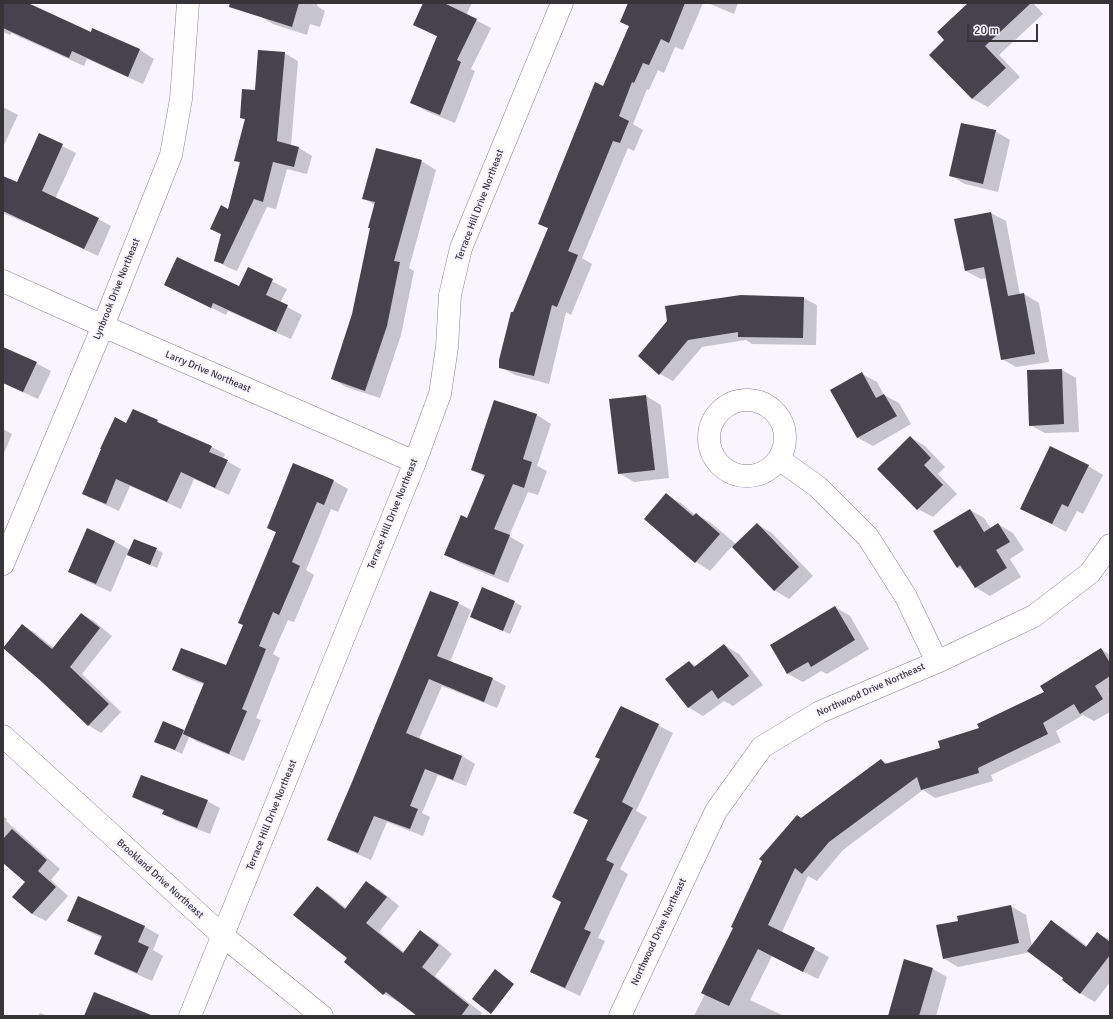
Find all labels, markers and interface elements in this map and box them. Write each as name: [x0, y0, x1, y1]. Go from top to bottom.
scale bar: [969, 16, 1040, 42]
text: 20 m: [974, 23, 999, 38]
street label: Terrace Hill Drive Northeast: [453, 148, 507, 262]
street label: Lynbrook Drive Northeast: [91, 236, 143, 342]
street label: Larry Drive Northeast: [163, 348, 253, 396]
street label: Terrace Hill Drive Northeast: [365, 457, 421, 571]
street label: Northwood Drive Northeast: [815, 661, 927, 719]
street label: Terrace Hill Drive Northeast: [244, 758, 300, 872]
street label: Brookland Drive Northeast: [114, 837, 206, 921]
street label: Northwood Drive Northeast: [629, 876, 689, 988]

